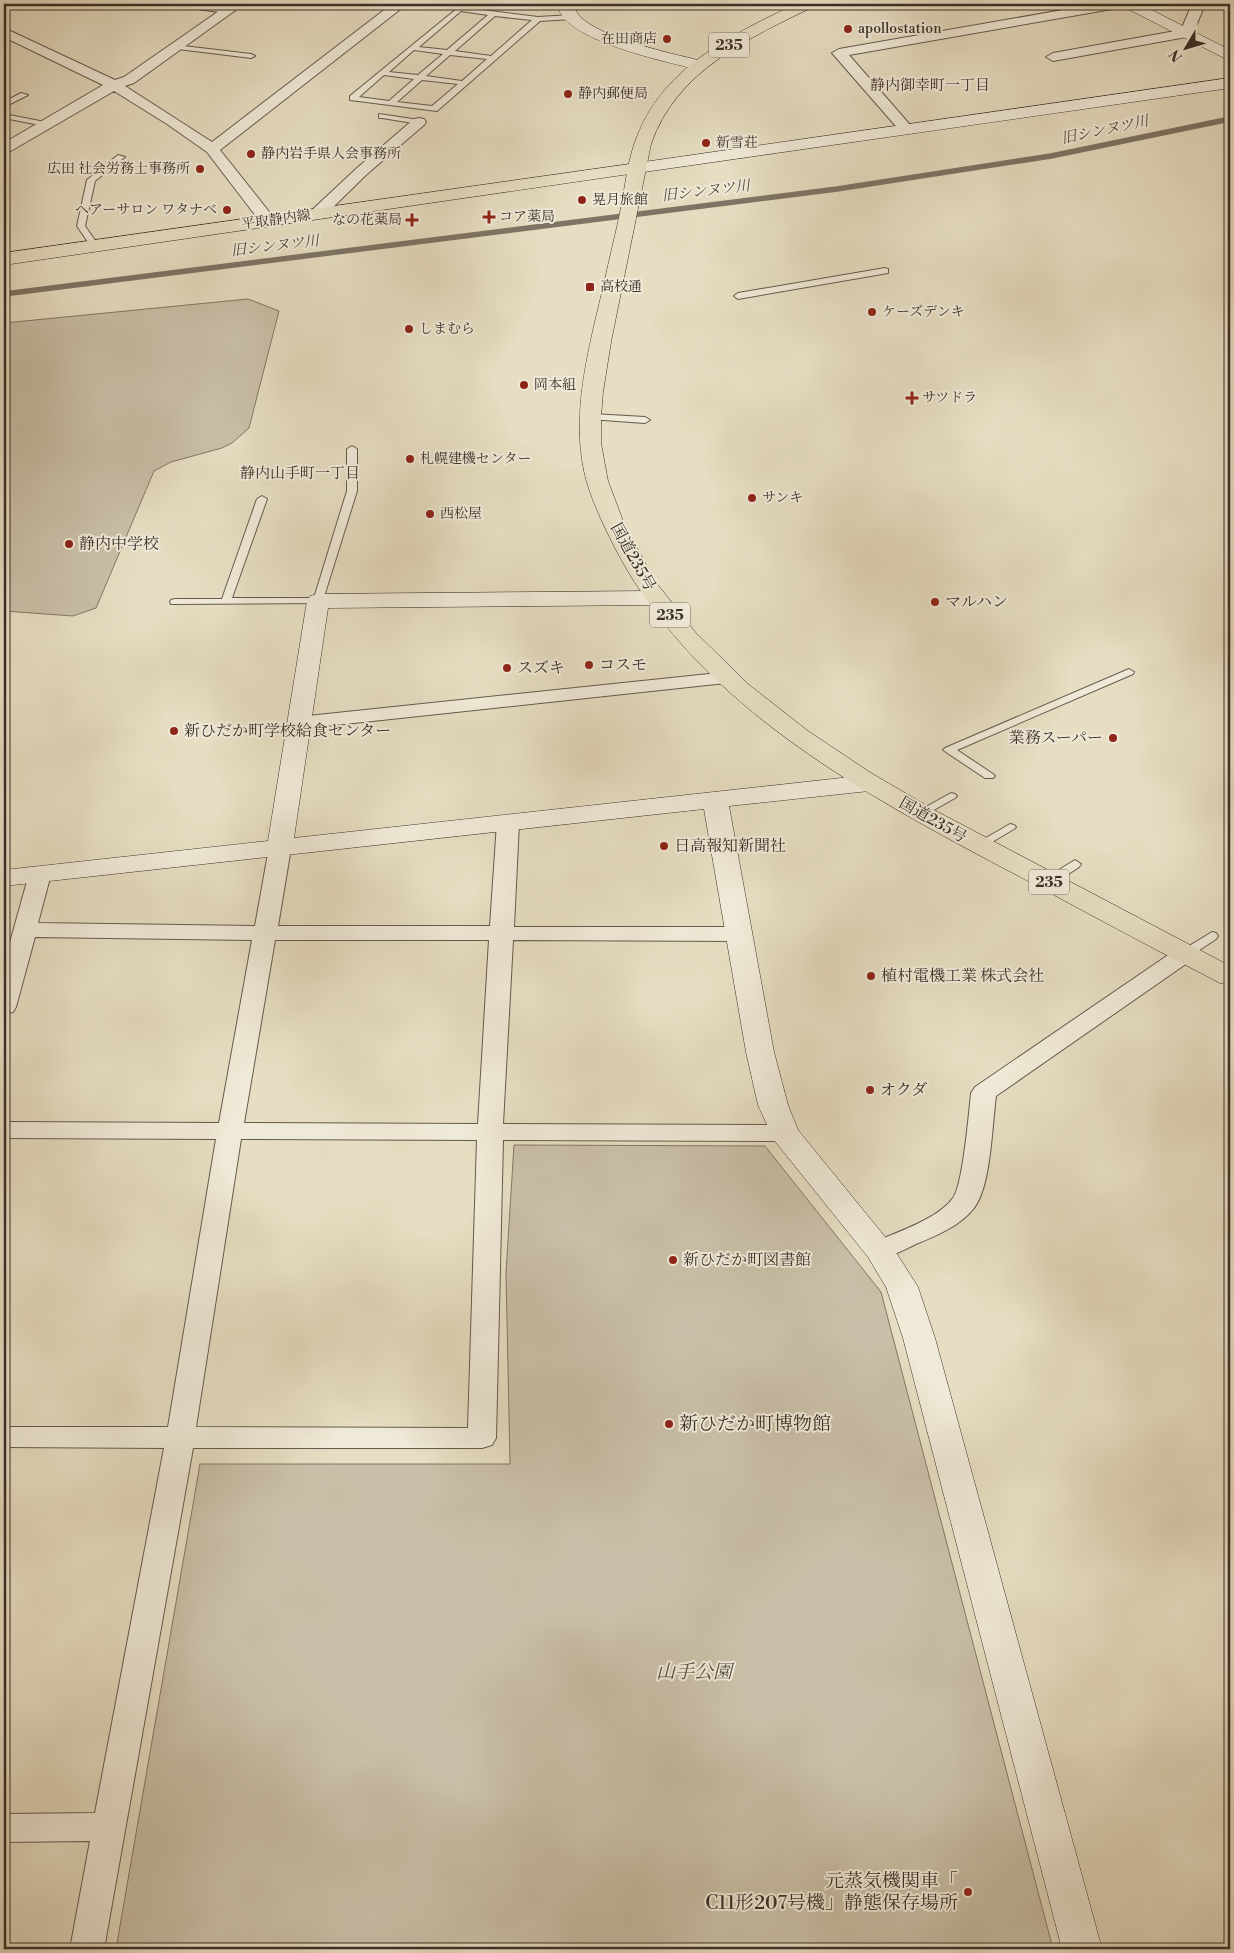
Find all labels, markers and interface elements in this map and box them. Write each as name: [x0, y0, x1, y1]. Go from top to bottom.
place label: apollostation: [858, 20, 942, 38]
north arrow: [1162, 22, 1212, 72]
marker: apollostation: [842, 23, 854, 35]
place label: 在田商店: [601, 30, 657, 48]
road number: 235: [709, 32, 749, 58]
marker: 在田商店: [661, 33, 673, 45]
text: N: [1166, 45, 1187, 65]
district label: 静内御幸町一丁目: [870, 76, 990, 95]
place label: 静内郵便局: [578, 85, 648, 103]
marker: 静内郵便局: [562, 88, 574, 100]
water label: 旧シンヌツ川: [1060, 111, 1152, 149]
place label: 新雪荘: [716, 134, 758, 152]
marker: 新雪荘: [700, 137, 712, 149]
place label: 静内岩手県人会事務所: [261, 145, 401, 163]
marker: 静内岩手県人会事務所: [245, 148, 257, 160]
place label: 広田 社会労務士事務所: [47, 160, 190, 178]
marker: 広田 社会労務士事務所: [194, 163, 206, 175]
water label: 旧シンヌツ川: [661, 176, 753, 206]
place label: 晃月旅館: [592, 191, 648, 209]
marker: 晃月旅館: [576, 194, 588, 206]
place label: ヘアーサロン ワタナベ: [75, 201, 217, 219]
marker: ヘアーサロン ワタナベ: [221, 204, 233, 216]
street label: 平取静内線: [240, 206, 312, 234]
place label: コア薬局: [499, 208, 555, 226]
place label: なの花薬局: [332, 211, 402, 229]
marker: コア薬局: [483, 211, 495, 223]
marker: なの花薬局: [406, 214, 418, 226]
water label: 旧シンヌツ川: [230, 231, 322, 261]
place label: 高校通: [600, 278, 642, 296]
marker: 高校通: [584, 281, 596, 293]
place label: ケーズデンキ: [882, 303, 965, 321]
marker: ケーズデンキ: [866, 306, 878, 318]
place label: しまむら: [419, 320, 475, 338]
marker: しまむら: [403, 323, 415, 335]
place label: 岡本組: [534, 376, 576, 394]
marker: 岡本組: [518, 379, 530, 391]
place label: サツドラ: [922, 389, 977, 407]
marker: サツドラ: [906, 392, 918, 404]
place label: 札幌建機センター: [420, 450, 531, 468]
marker: 札幌建機センター: [404, 453, 416, 465]
district label: 静内山手町一丁目: [240, 464, 360, 483]
place label: サンキ: [762, 489, 803, 507]
marker: サンキ: [746, 492, 758, 504]
place label: 西松屋: [440, 505, 482, 523]
marker: 西松屋: [424, 508, 436, 520]
street label: 国道235号: [606, 519, 660, 595]
place label: 静内中学校: [79, 534, 159, 554]
marker: 静内中学校: [63, 538, 75, 550]
place label: マルハン: [945, 592, 1008, 612]
marker: マルハン: [929, 596, 941, 608]
road number: 235: [650, 602, 690, 628]
place label: コスモ: [599, 655, 647, 675]
place label: スズキ: [517, 658, 565, 678]
marker: コスモ: [583, 659, 595, 671]
marker: スズキ: [501, 662, 513, 674]
place label: 新ひだか町学校給食センター: [184, 721, 391, 741]
marker: 新ひだか町学校給食センター: [168, 725, 180, 737]
place label: 業務スーパー: [1009, 728, 1103, 748]
marker: 業務スーパー: [1107, 732, 1119, 744]
street label: 国道235号: [896, 793, 970, 847]
place label: 日高報知新聞社: [674, 836, 786, 856]
marker: 日高報知新聞社: [658, 840, 670, 852]
road number: 235: [1029, 870, 1069, 894]
place label: 植村電機工業 株式会社: [881, 966, 1044, 986]
marker: 植村電機工業 株式会社: [865, 970, 877, 982]
place label: オクダ: [880, 1080, 927, 1100]
marker: オクダ: [864, 1084, 876, 1096]
place label: 新ひだか町図書館: [683, 1250, 811, 1270]
marker: 新ひだか町図書館: [667, 1254, 679, 1266]
place label: 新ひだか町博物館: [679, 1412, 831, 1436]
marker: 新ひだか町博物館: [663, 1418, 675, 1430]
park label: 山手公園: [656, 1660, 735, 1684]
place label: 元蒸気機関車「 C11形207号機」静態保存場所: [705, 1869, 958, 1915]
marker: 元蒸気機関車「 C11形207号機」静態保存場所: [962, 1886, 974, 1898]

